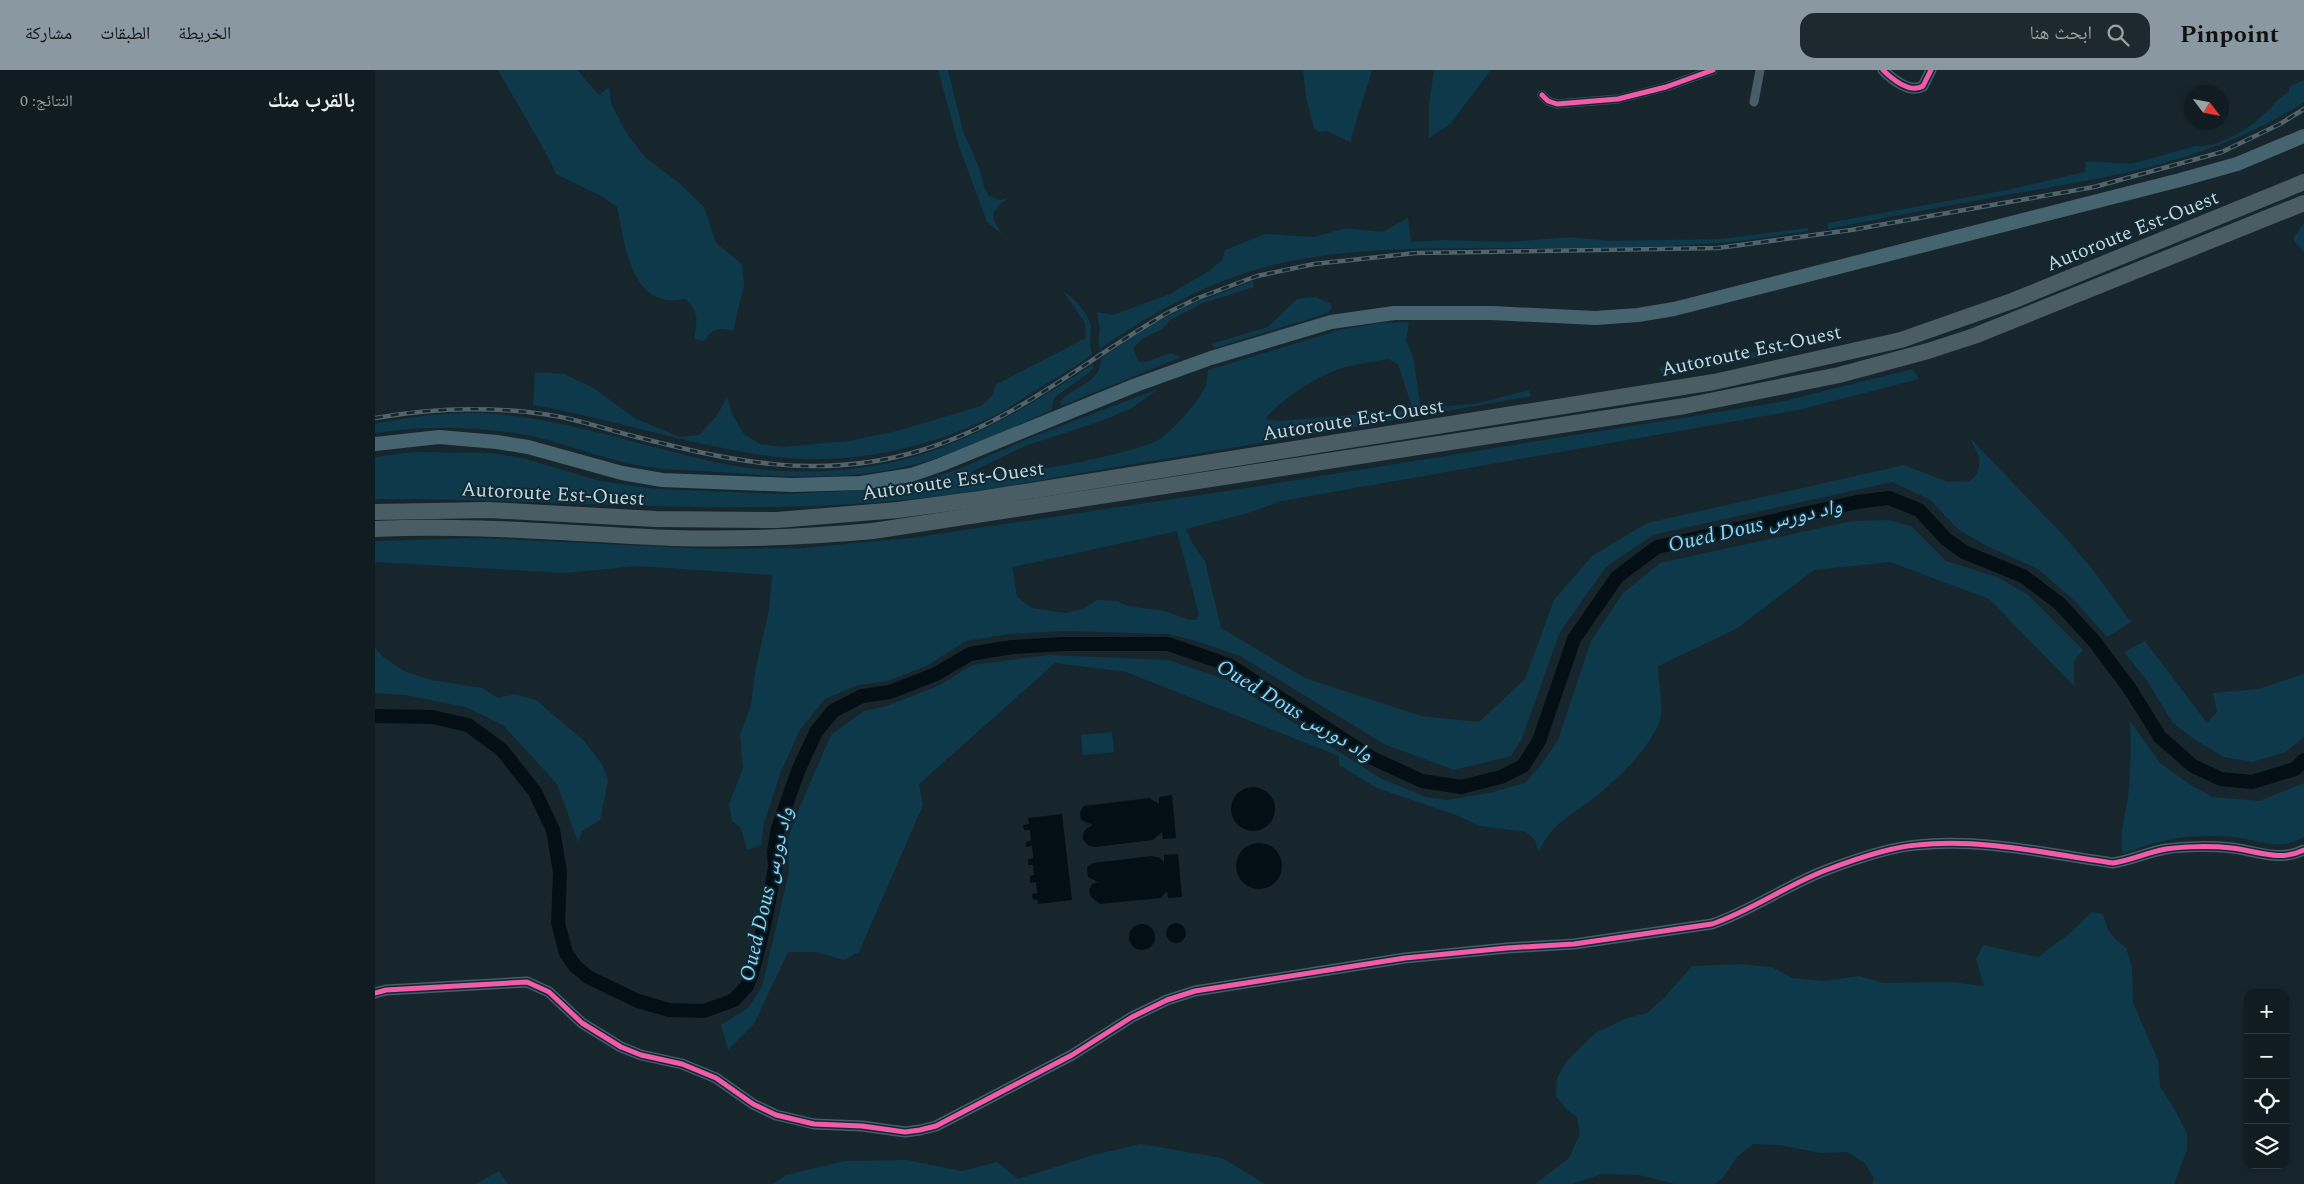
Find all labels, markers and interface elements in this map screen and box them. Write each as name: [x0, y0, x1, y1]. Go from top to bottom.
search box: [1800, 13, 2150, 58]
text: Pinpoint: [2180, 17, 2279, 53]
text: ابحث هنا: [2029, 19, 2092, 48]
text: مشاركة: [25, 20, 72, 47]
text: الطبقات: [100, 20, 150, 47]
text: الخريطة: [178, 20, 231, 47]
icon: search: [2104, 21, 2132, 49]
text: بالقرب منك: [268, 85, 355, 117]
north arrow: [2184, 85, 2229, 130]
text: النتائج: 0: [20, 89, 73, 113]
street label: Autoroute Est-Ouest: [2042, 183, 2223, 279]
street label: Autoroute Est-Ouest: [1658, 317, 1844, 385]
street label: Autoroute Est-Ouest: [1260, 391, 1446, 449]
street label: Autoroute Est-Ouest: [860, 453, 1046, 509]
street label: Autoroute Est-Ouest: [460, 474, 645, 514]
water label: Oued Dous واد دورس: [1665, 490, 1846, 562]
water label: Oued Dous واد دورس: [1210, 651, 1379, 770]
water label: Oued Dous واد دورس: [731, 804, 803, 984]
map controls: [2244, 989, 2289, 1169]
button: +: [2244, 989, 2289, 1034]
button: −: [2244, 1034, 2289, 1079]
button: locate: [2244, 1079, 2289, 1124]
button: layers: [2244, 1124, 2289, 1169]

